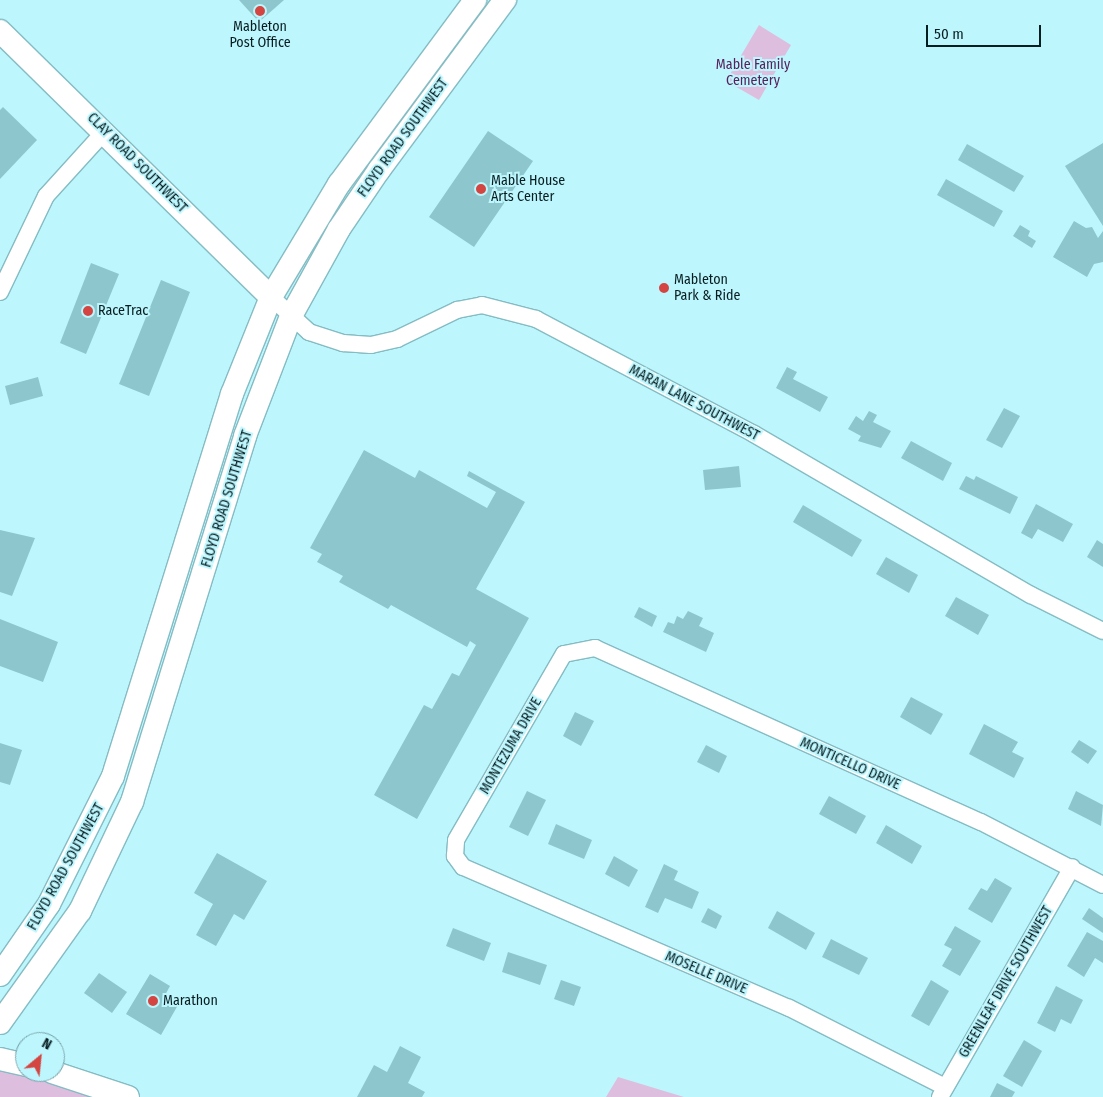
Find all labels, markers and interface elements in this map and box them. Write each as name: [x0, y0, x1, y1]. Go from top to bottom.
marker: Mableton Post Office: [254, 5, 266, 17]
scale bar: [928, 15, 1043, 47]
place label: Mableton Post Office: [229, 19, 291, 52]
text: 50 m: [934, 25, 964, 43]
park label: Mable Family Cemetery: [716, 57, 790, 90]
street label: FLOYD ROAD SOUTHWEST: [354, 75, 452, 201]
street label: CLAY ROAD SOUTHWEST: [84, 110, 190, 216]
place label: Mable House Arts Center: [491, 173, 565, 206]
marker: Mable House Arts Center: [475, 183, 487, 195]
place label: Mableton Park & Ride: [674, 272, 740, 304]
marker: Mableton Park & Ride: [658, 282, 670, 294]
place label: RaceTrac: [98, 303, 148, 319]
marker: RaceTrac: [82, 305, 94, 317]
street label: MARAN LANE SOUTHWEST: [626, 362, 762, 444]
street label: FLOYD ROAD SOUTHWEST: [198, 428, 256, 570]
street label: MONTEZUMA DRIVE: [477, 695, 545, 797]
street label: MONTICELLO DRIVE: [797, 734, 903, 794]
street label: FLOYD ROAD SOUTHWEST: [24, 801, 108, 933]
street label: GREENLEAF DRIVE SOUTHWEST: [956, 903, 1056, 1061]
street label: MOSELLE DRIVE: [662, 948, 750, 998]
place label: Marathon: [163, 993, 218, 1009]
marker: Marathon: [147, 995, 159, 1007]
north arrow: [15, 1032, 65, 1082]
text: N: [39, 1035, 54, 1054]

